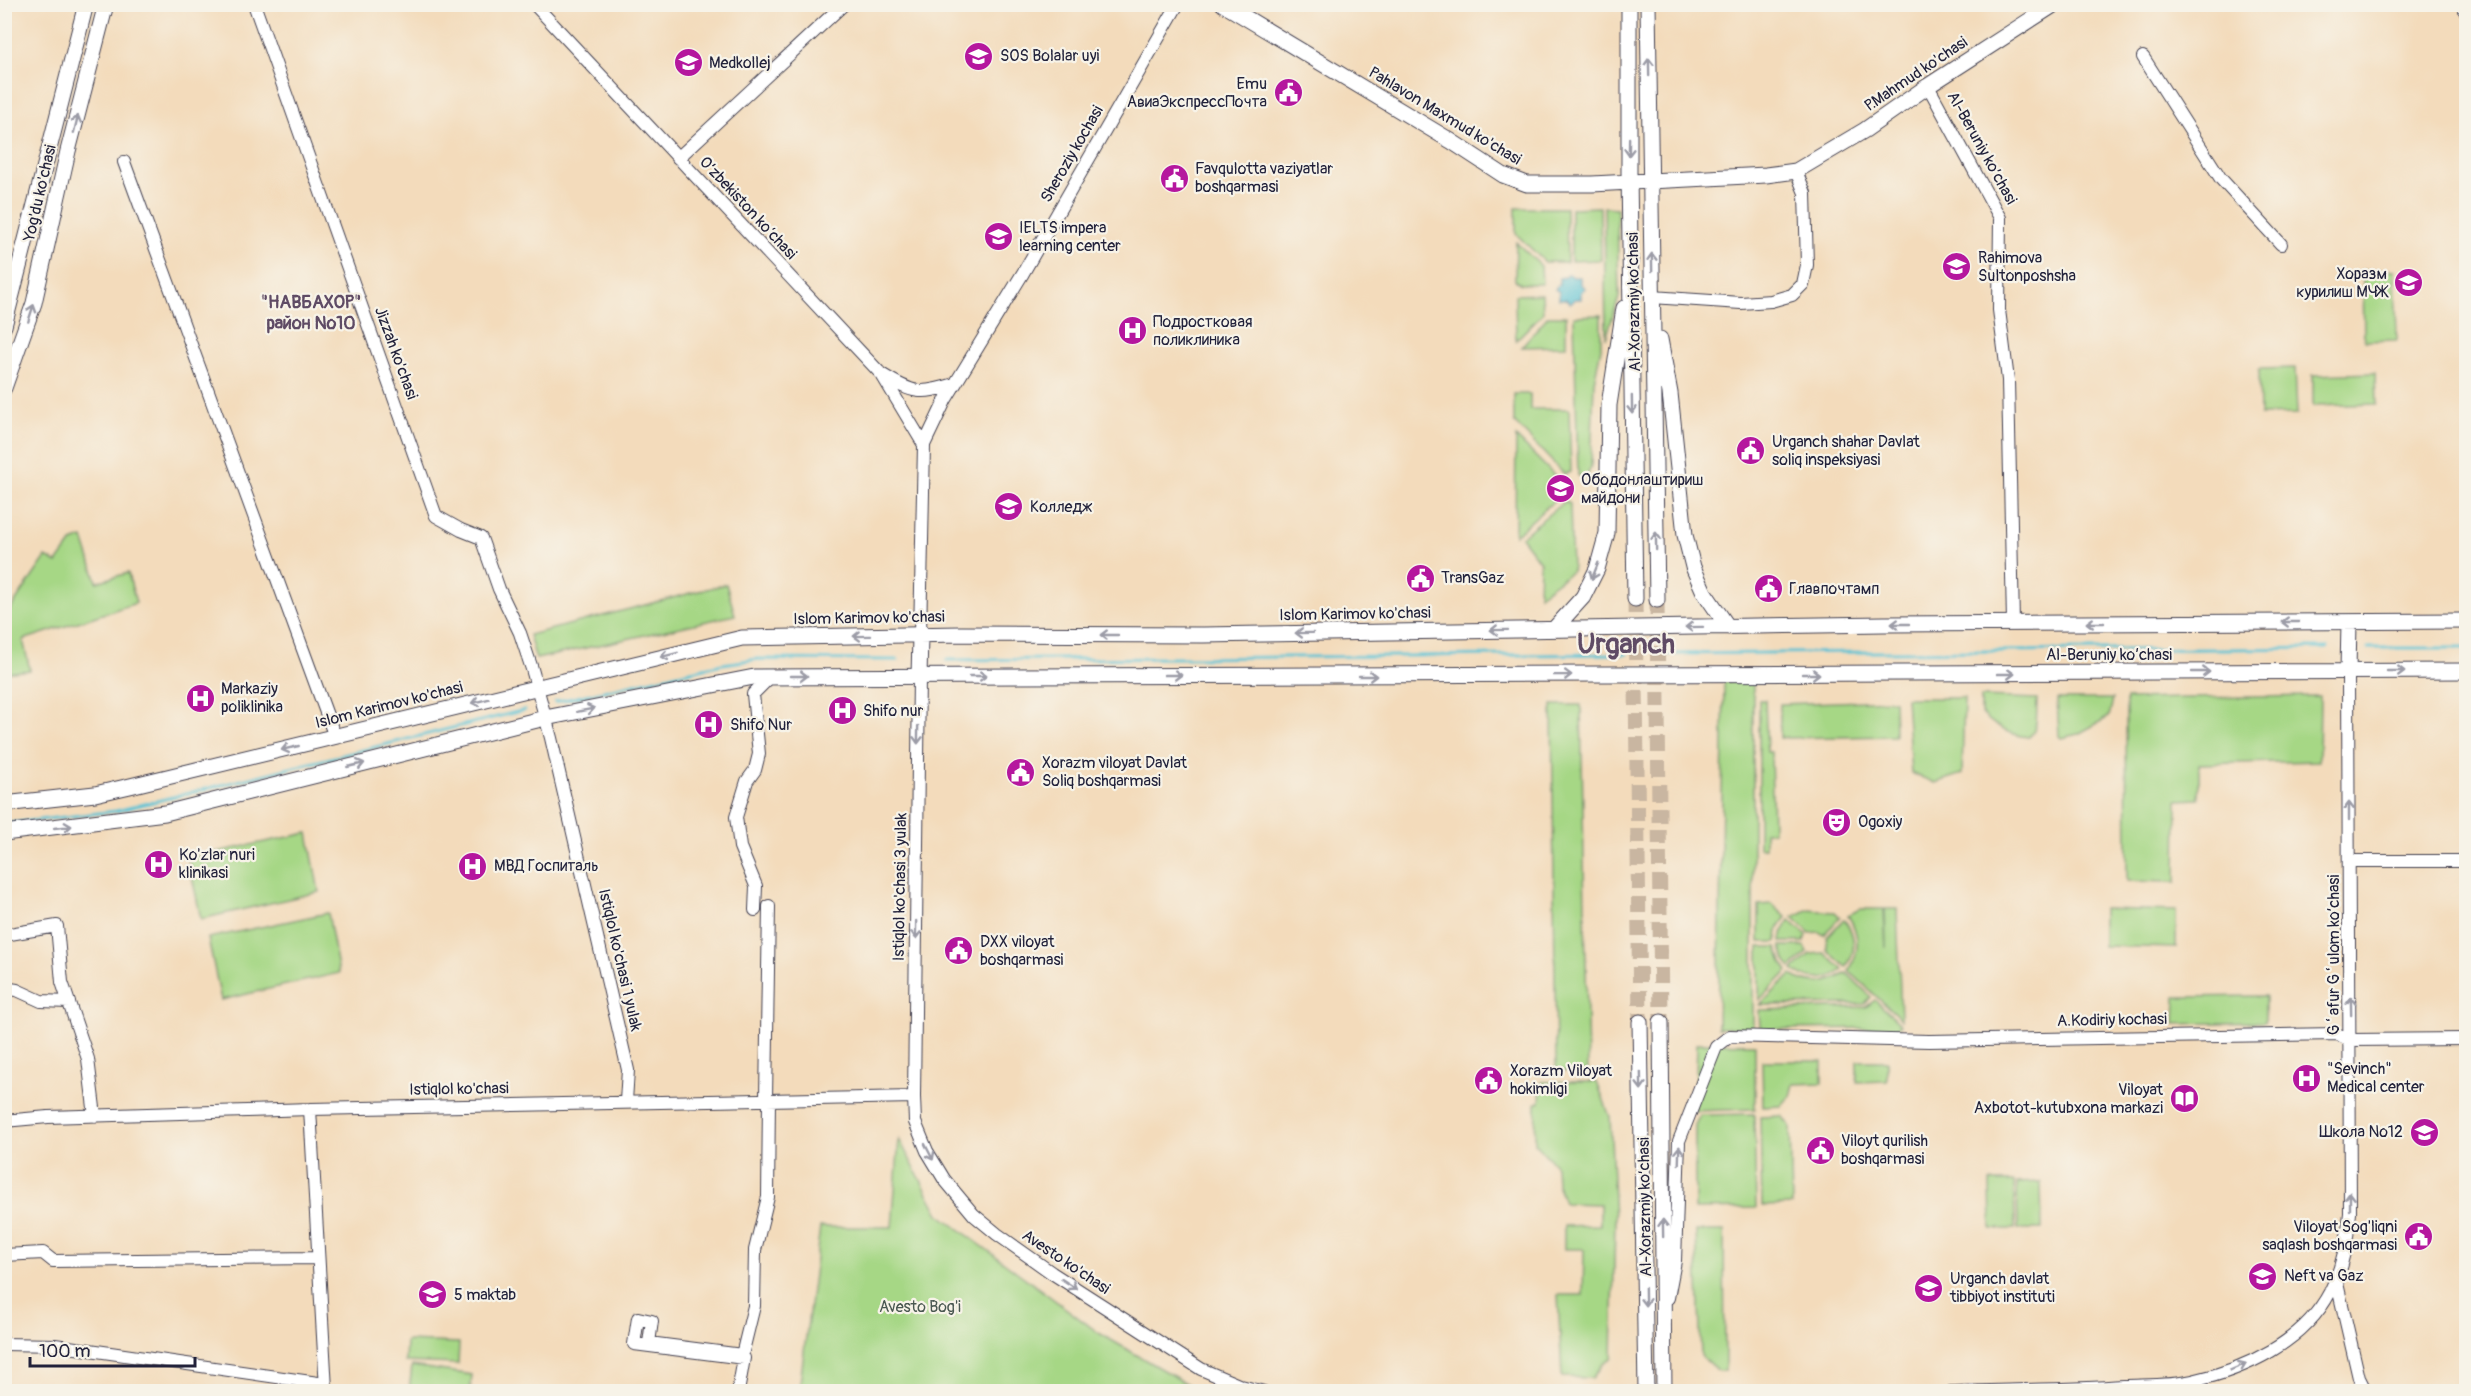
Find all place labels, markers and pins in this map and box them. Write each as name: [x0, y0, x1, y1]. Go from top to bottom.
school or university icon: SOS Bolalar uyi: [963, 40, 995, 72]
place label: SOS Bolalar uyi: [1000, 46, 1099, 66]
school or university icon: Medkollej: [672, 47, 704, 79]
place label: Medkollej: [709, 53, 771, 73]
place label: Emu АвиаЭкспрессПочта: [1127, 74, 1267, 112]
public building icon: Emu АвиаЭкспрессПочта: [1272, 77, 1304, 109]
place label: Favqulotta vaziyatlar boshqarmasi: [1195, 159, 1333, 197]
public building icon: Favqulotta vaziyatlar boshqarmasi: [1158, 162, 1190, 194]
place label: IELTS impera learning center: [1019, 218, 1121, 256]
school or university icon: IELTS impera learning center: [982, 221, 1014, 253]
place label: Rahimova Sultonposhsha: [1978, 248, 2076, 286]
school or university icon: Rahimova Sultonposhsha: [1941, 251, 1973, 283]
place label: Хоразм курилиш МЧЖ: [2296, 264, 2389, 302]
school or university icon: Хоразм курилиш МЧЖ: [2392, 267, 2424, 299]
place label: Подростковая поликлиника: [1153, 312, 1252, 350]
hospital icon: Подростковая поликлиника: [1116, 315, 1148, 347]
place label: Urganch shahar Davlat soliq inspeksiyasi: [1772, 432, 1920, 470]
public building icon: Urganch shahar Davlat soliq inspeksiyasi: [1735, 435, 1767, 467]
place label: Ободонлаштириш майдони: [1581, 470, 1703, 508]
school or university icon: Ободонлаштириш майдони: [1544, 473, 1576, 505]
school or university icon: Колледж: [993, 491, 1025, 523]
place label: Колледж: [1030, 497, 1093, 517]
public building icon: TransGaz: [1404, 562, 1436, 594]
place label: TransGaz: [1441, 568, 1504, 588]
public building icon: Главпочтамп: [1752, 573, 1784, 605]
place label: Главпочтамп: [1789, 579, 1879, 599]
place label: Markaziy poliklinika: [221, 679, 283, 717]
hospital icon: Markaziy poliklinika: [184, 682, 216, 714]
hospital icon: Shifo nur: [826, 695, 858, 727]
place label: Shifo nur: [863, 701, 924, 721]
hospital icon: Shifo Nur: [693, 709, 725, 741]
place label: Shifo Nur: [730, 715, 792, 735]
place label: Xorazm viloyat Davlat Soliq boshqarmasi: [1042, 753, 1187, 791]
public building icon: Xorazm viloyat Davlat Soliq boshqarmasi: [1005, 756, 1037, 788]
theatre icon: Ogoxiy: [1821, 806, 1853, 838]
place label: Ogoxiy: [1858, 812, 1902, 832]
place label: Ko'zlar nuri klinikasi: [179, 845, 255, 883]
hospital icon: Ko'zlar nuri klinikasi: [142, 848, 174, 880]
hospital icon: МВД Госпиталь: [457, 850, 489, 882]
place label: МВД Госпиталь: [494, 856, 599, 876]
place label: DXX viloyat boshqarmasi: [980, 932, 1064, 970]
public building icon: DXX viloyat boshqarmasi: [943, 935, 975, 967]
place label: "Sevinch" Medical center: [2327, 1059, 2425, 1097]
place label: Xorazm Viloyat hokimligi: [1510, 1061, 1612, 1099]
hospital icon: "Sevinch" Medical center: [2290, 1062, 2322, 1094]
public building icon: Xorazm Viloyat hokimligi: [1473, 1064, 1505, 1096]
place label: Viloyat Axbotot-kutubxona markazi: [1974, 1080, 2164, 1118]
library icon: Viloyat Axbotot-kutubxona markazi: [2168, 1083, 2200, 1115]
school or university icon: Школа №12: [2408, 1116, 2440, 1148]
place label: Школа №12: [2319, 1122, 2403, 1142]
place label: Viloyt qurilish boshqarmasi: [1841, 1131, 1928, 1169]
public building icon: Viloyt qurilish boshqarmasi: [1804, 1134, 1836, 1166]
place label: Viloyat Sog'liqni saqlash boshqarmasi: [2262, 1217, 2397, 1255]
public building icon: Viloyat Sog'liqni saqlash boshqarmasi: [2402, 1220, 2434, 1252]
school or university icon: Neft va Gaz: [2247, 1260, 2279, 1292]
place label: Neft va Gaz: [2284, 1266, 2364, 1286]
place label: Urganch davlat tibbiyot instituti: [1949, 1269, 2055, 1307]
school or university icon: Urganch davlat tibbiyot instituti: [1913, 1272, 1945, 1304]
school or university icon: 5 maktab: [417, 1279, 449, 1311]
place label: 5 maktab: [454, 1285, 516, 1305]

